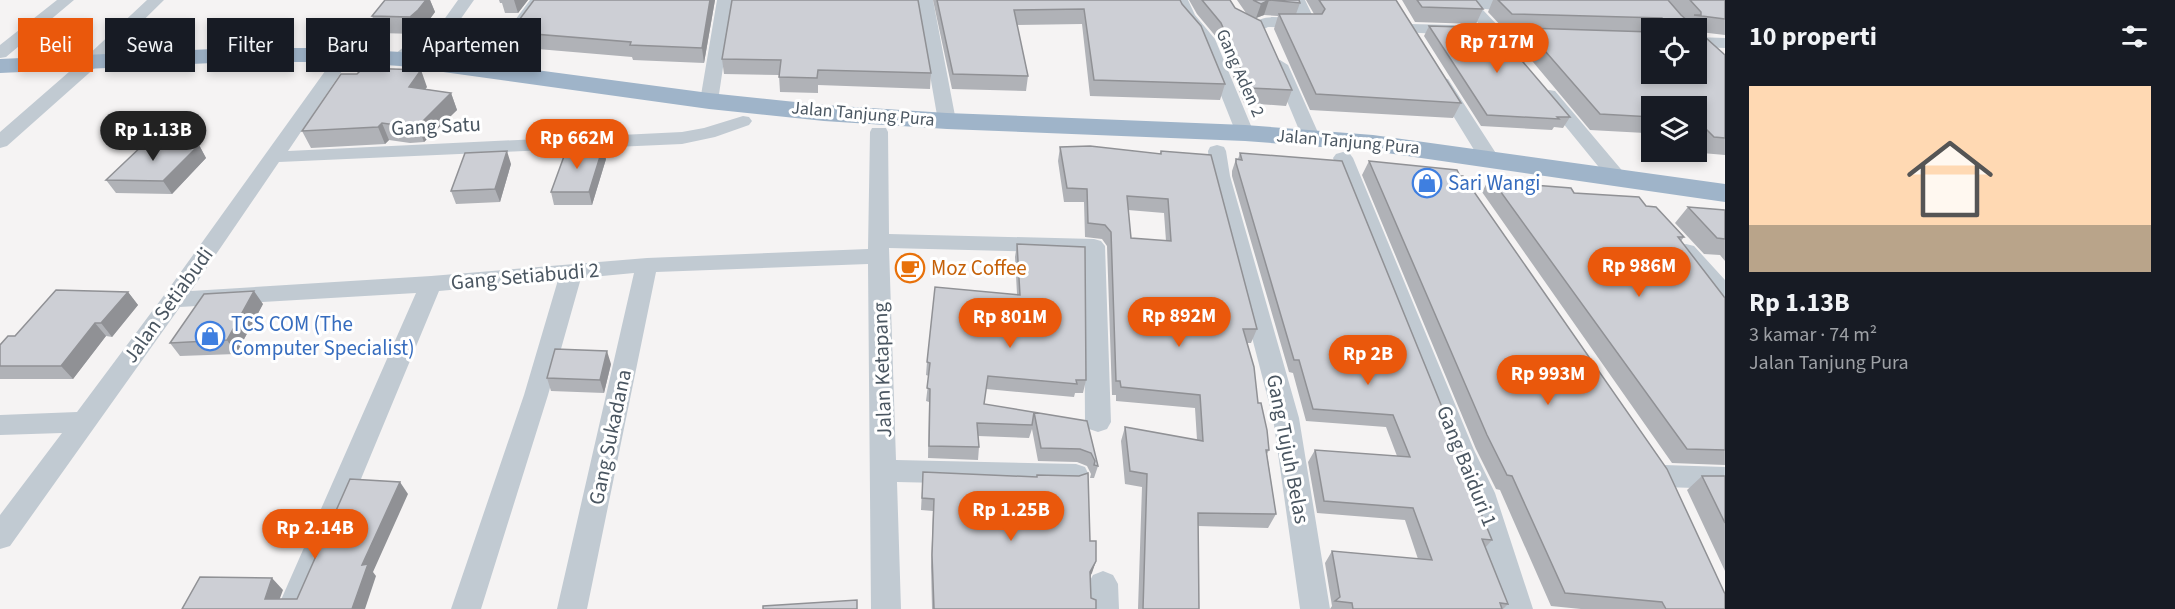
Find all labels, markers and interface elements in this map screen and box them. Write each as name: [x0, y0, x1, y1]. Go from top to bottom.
chip: Beli: [18, 18, 93, 72]
chip: Sewa: [105, 18, 195, 72]
chip: Filter: [207, 18, 294, 72]
chip: Baru: [306, 18, 390, 72]
chip: Apartemen: [402, 18, 541, 72]
map controls: [1641, 18, 1707, 162]
button: locate: [1641, 18, 1707, 84]
text: 10 properti: [1749, 18, 1877, 55]
icon: filters: [2118, 20, 2151, 53]
pin: Rp 717M: [1442, 23, 1552, 74]
street label: Gang Aden 2: [1210, 25, 1271, 121]
text: Rp 717M: [1460, 28, 1534, 56]
street label: Jalan Tanjung Pura: [790, 95, 936, 133]
button: layers: [1641, 96, 1707, 162]
street label: Gang Satu: [390, 109, 482, 143]
pin: Rp 1.13B: [91, 111, 215, 162]
text: Rp 1.13B: [114, 116, 192, 144]
pin: Rp 662M: [522, 119, 632, 170]
street label: Jalan Tanjung Pura: [1275, 123, 1421, 161]
text: Rp 662M: [540, 124, 614, 152]
icon: home: [1896, 125, 2004, 233]
shop icon: Sari Wangi: [1411, 167, 1443, 199]
place label: Sari Wangi: [1448, 168, 1540, 198]
street label: Jalan Setiabudi: [116, 241, 220, 369]
pin: Rp 986M: [1584, 247, 1694, 298]
cafe icon: Moz Coffee: [894, 252, 926, 284]
text: Rp 986M: [1602, 252, 1676, 280]
place label: Moz Coffee: [931, 253, 1027, 283]
street label: Gang Setiabudi 2: [450, 255, 600, 297]
text: Rp 1.13B: [1749, 284, 1850, 321]
pin: Rp 892M: [1124, 297, 1234, 348]
pin: Rp 801M: [955, 298, 1065, 349]
street label: Jalan Ketapang: [865, 301, 899, 438]
text: Rp 892M: [1142, 302, 1216, 330]
text: Rp 801M: [973, 303, 1047, 331]
place label: TCS COM (The Computer Specialist): [231, 309, 415, 363]
shop icon: TCS COM (The Computer Specialist): [194, 320, 226, 352]
text: 3 kamar · 74 m²: [1749, 321, 1877, 349]
pin: Rp 2B: [1326, 335, 1410, 386]
text: Rp 2B: [1343, 340, 1393, 368]
text: Jalan Tanjung Pura: [1749, 349, 1909, 377]
pin: Rp 993M: [1493, 355, 1603, 406]
text: Rp 993M: [1511, 360, 1585, 388]
street label: Gang Sukadana: [581, 367, 639, 507]
street label: Gang Tujuh Belas: [1259, 372, 1317, 526]
street label: Gang Baiduri 1: [1429, 401, 1505, 531]
pin: Rp 1.25B: [949, 491, 1073, 542]
text: Rp 1.25B: [972, 496, 1050, 524]
pin: Rp 2.14B: [253, 509, 377, 560]
text: Rp 2.14B: [276, 514, 354, 542]

